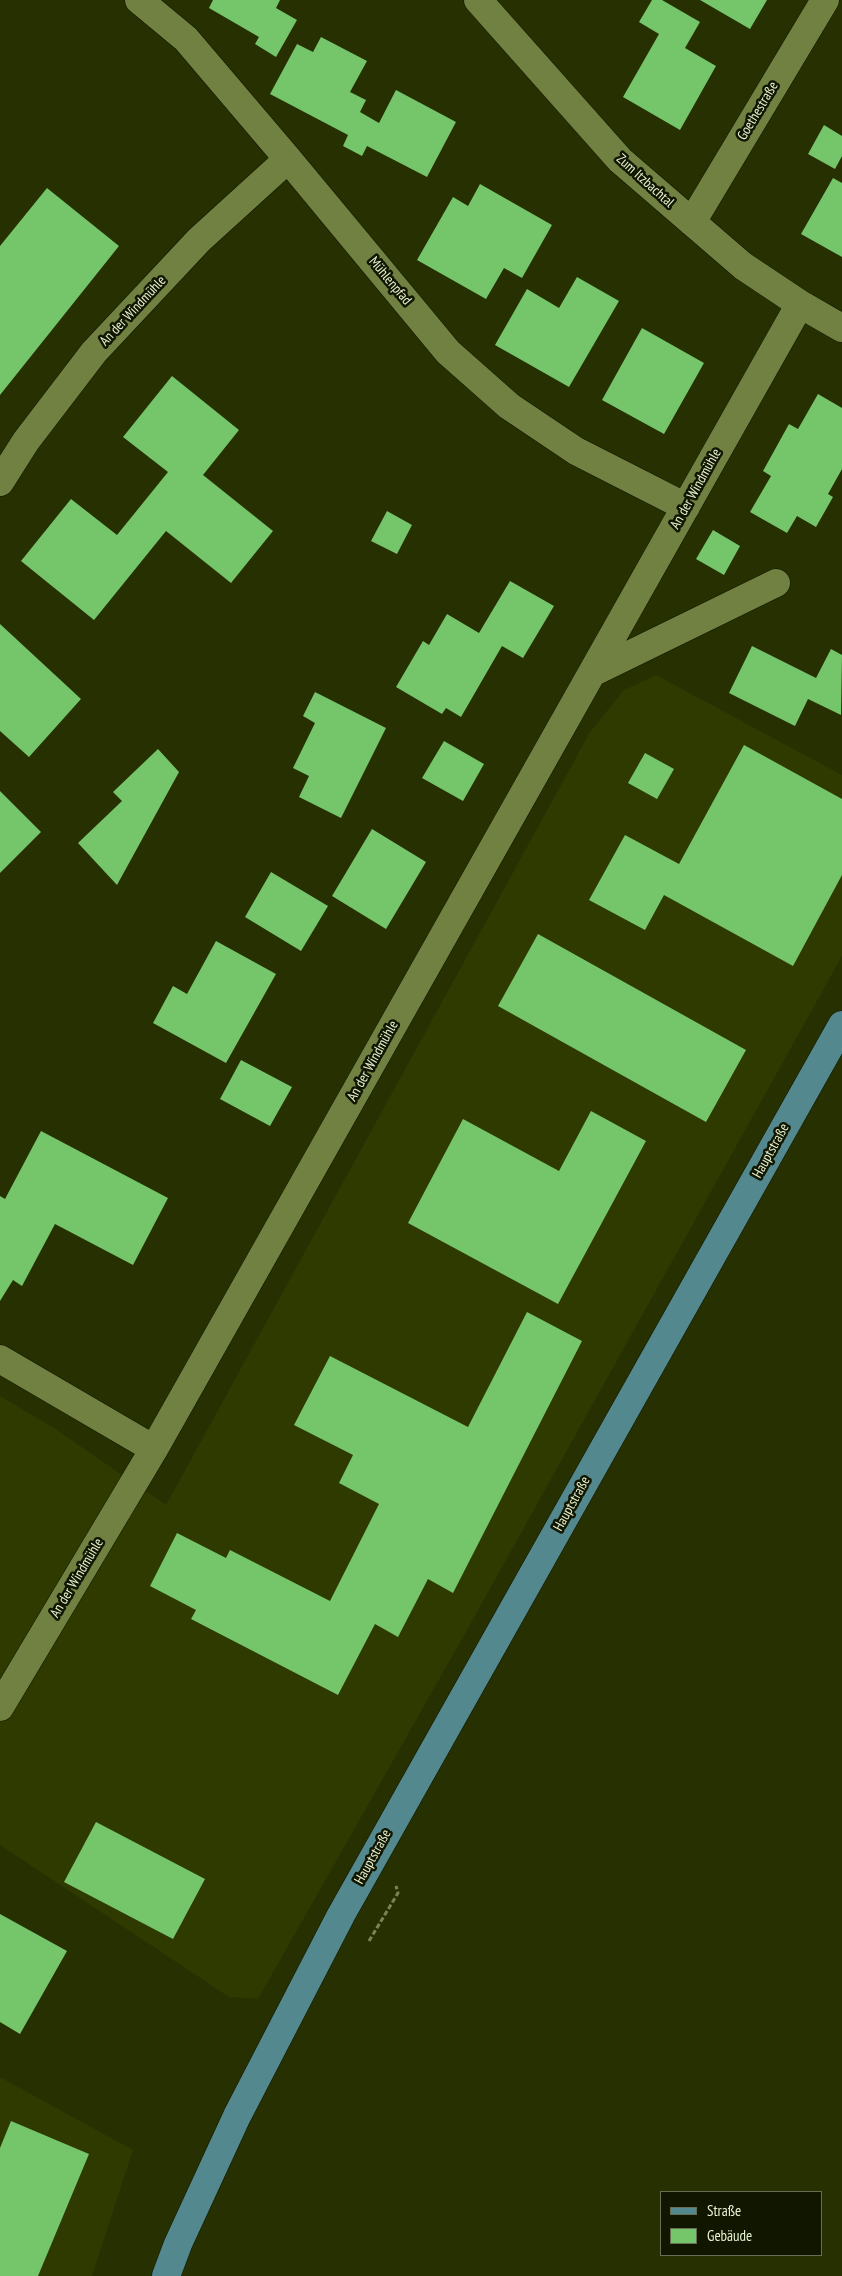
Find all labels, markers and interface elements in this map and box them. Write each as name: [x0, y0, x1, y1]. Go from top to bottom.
street label: Goethestraße: [734, 79, 782, 143]
street label: Zum Itzbachtal: [613, 151, 677, 211]
street label: Mühlenpfad: [365, 254, 415, 308]
street label: An der Windmühle: [96, 273, 170, 349]
street label: An der Windmühle: [667, 446, 725, 532]
street label: An der Windmühle: [344, 1018, 402, 1104]
street label: Hauptstraße: [749, 1121, 793, 1181]
street label: Hauptstraße: [550, 1474, 594, 1534]
street label: An der Windmühle: [47, 1535, 107, 1621]
street label: Hauptstraße: [351, 1827, 395, 1887]
legend: [660, 2191, 822, 2256]
text: Straße: [707, 2201, 741, 2220]
text: Gebäude: [707, 2226, 752, 2245]

